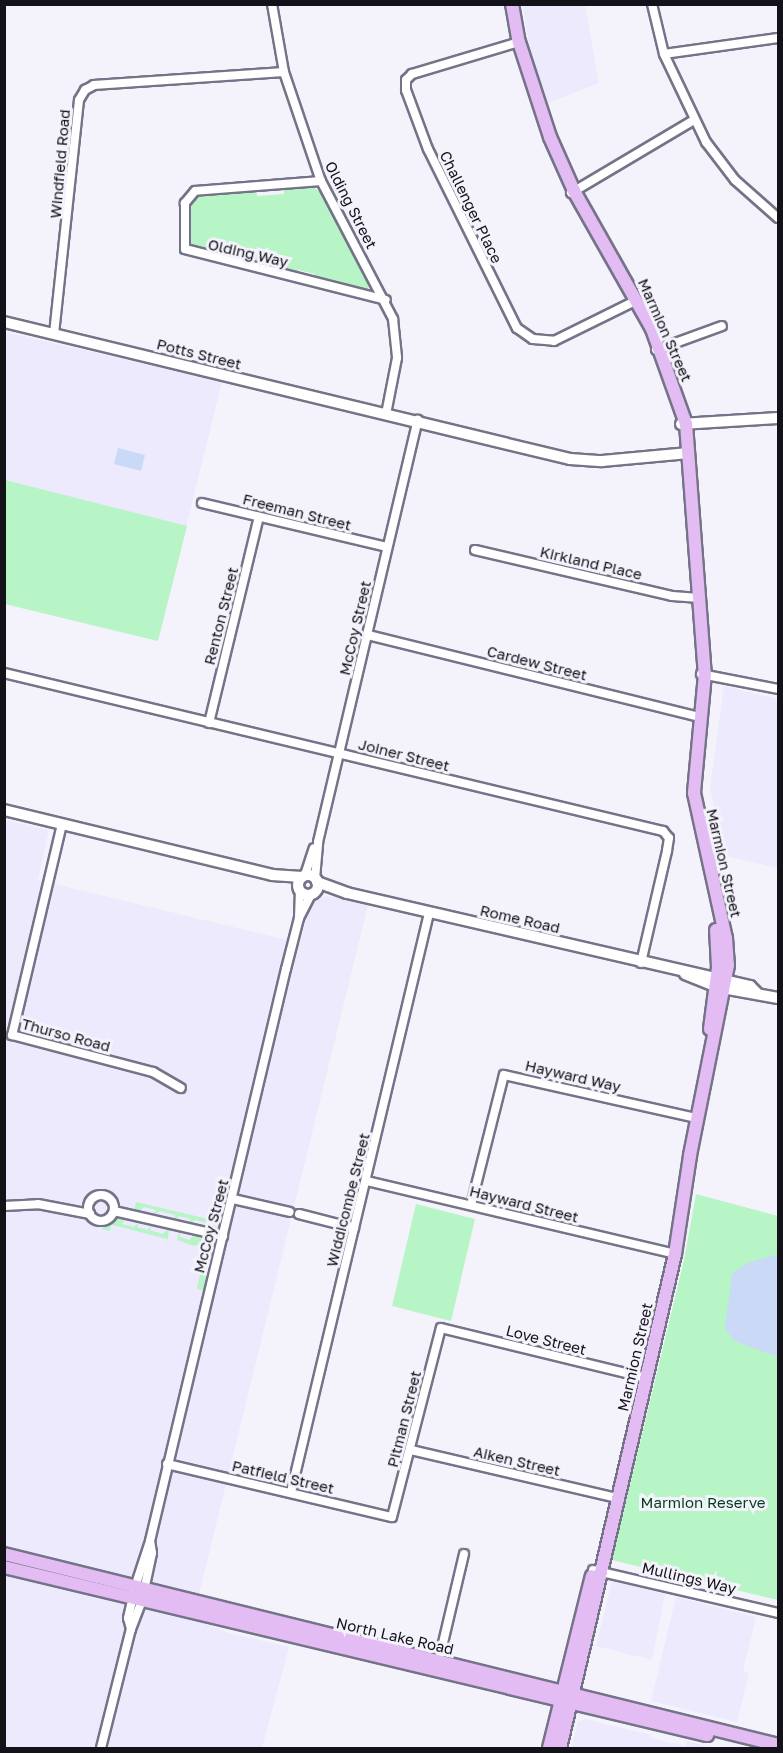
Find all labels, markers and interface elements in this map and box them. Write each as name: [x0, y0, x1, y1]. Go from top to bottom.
street label: Windfield Road: [46, 109, 74, 219]
street label: Challenger Place: [436, 148, 506, 266]
street label: Olding Street: [321, 158, 381, 252]
street label: Olding Way: [206, 235, 290, 271]
street label: Marmion Street: [634, 276, 696, 384]
street label: Potts Street: [155, 335, 243, 373]
street label: Freeman Street: [241, 490, 353, 534]
street label: Kirkland Place: [538, 543, 644, 583]
street label: Renton Street: [200, 565, 242, 667]
street label: McCoy Street: [335, 579, 375, 677]
street label: Cardew Street: [485, 642, 589, 684]
street label: Joiner Street: [357, 735, 451, 775]
street label: Marmion Street: [703, 807, 745, 919]
street label: Rome Road: [478, 901, 562, 937]
street label: Thurso Road: [20, 1015, 112, 1055]
street label: Hayward Way: [523, 1056, 623, 1096]
street label: Widdicombe Street: [323, 1131, 373, 1269]
street label: McCoy Street: [190, 1177, 232, 1275]
street label: Hayward Street: [468, 1182, 580, 1226]
street label: Marmion Street: [614, 1301, 656, 1413]
street label: Love Street: [504, 1321, 588, 1359]
street label: Pitman Street: [383, 1369, 425, 1469]
street label: Aiken Street: [472, 1442, 562, 1480]
street label: Patfield Street: [230, 1457, 336, 1497]
park label: Marmion Reserve: [641, 1494, 765, 1512]
street label: Mullings Way: [640, 1558, 738, 1598]
street label: North Lake Road: [334, 1614, 456, 1658]

